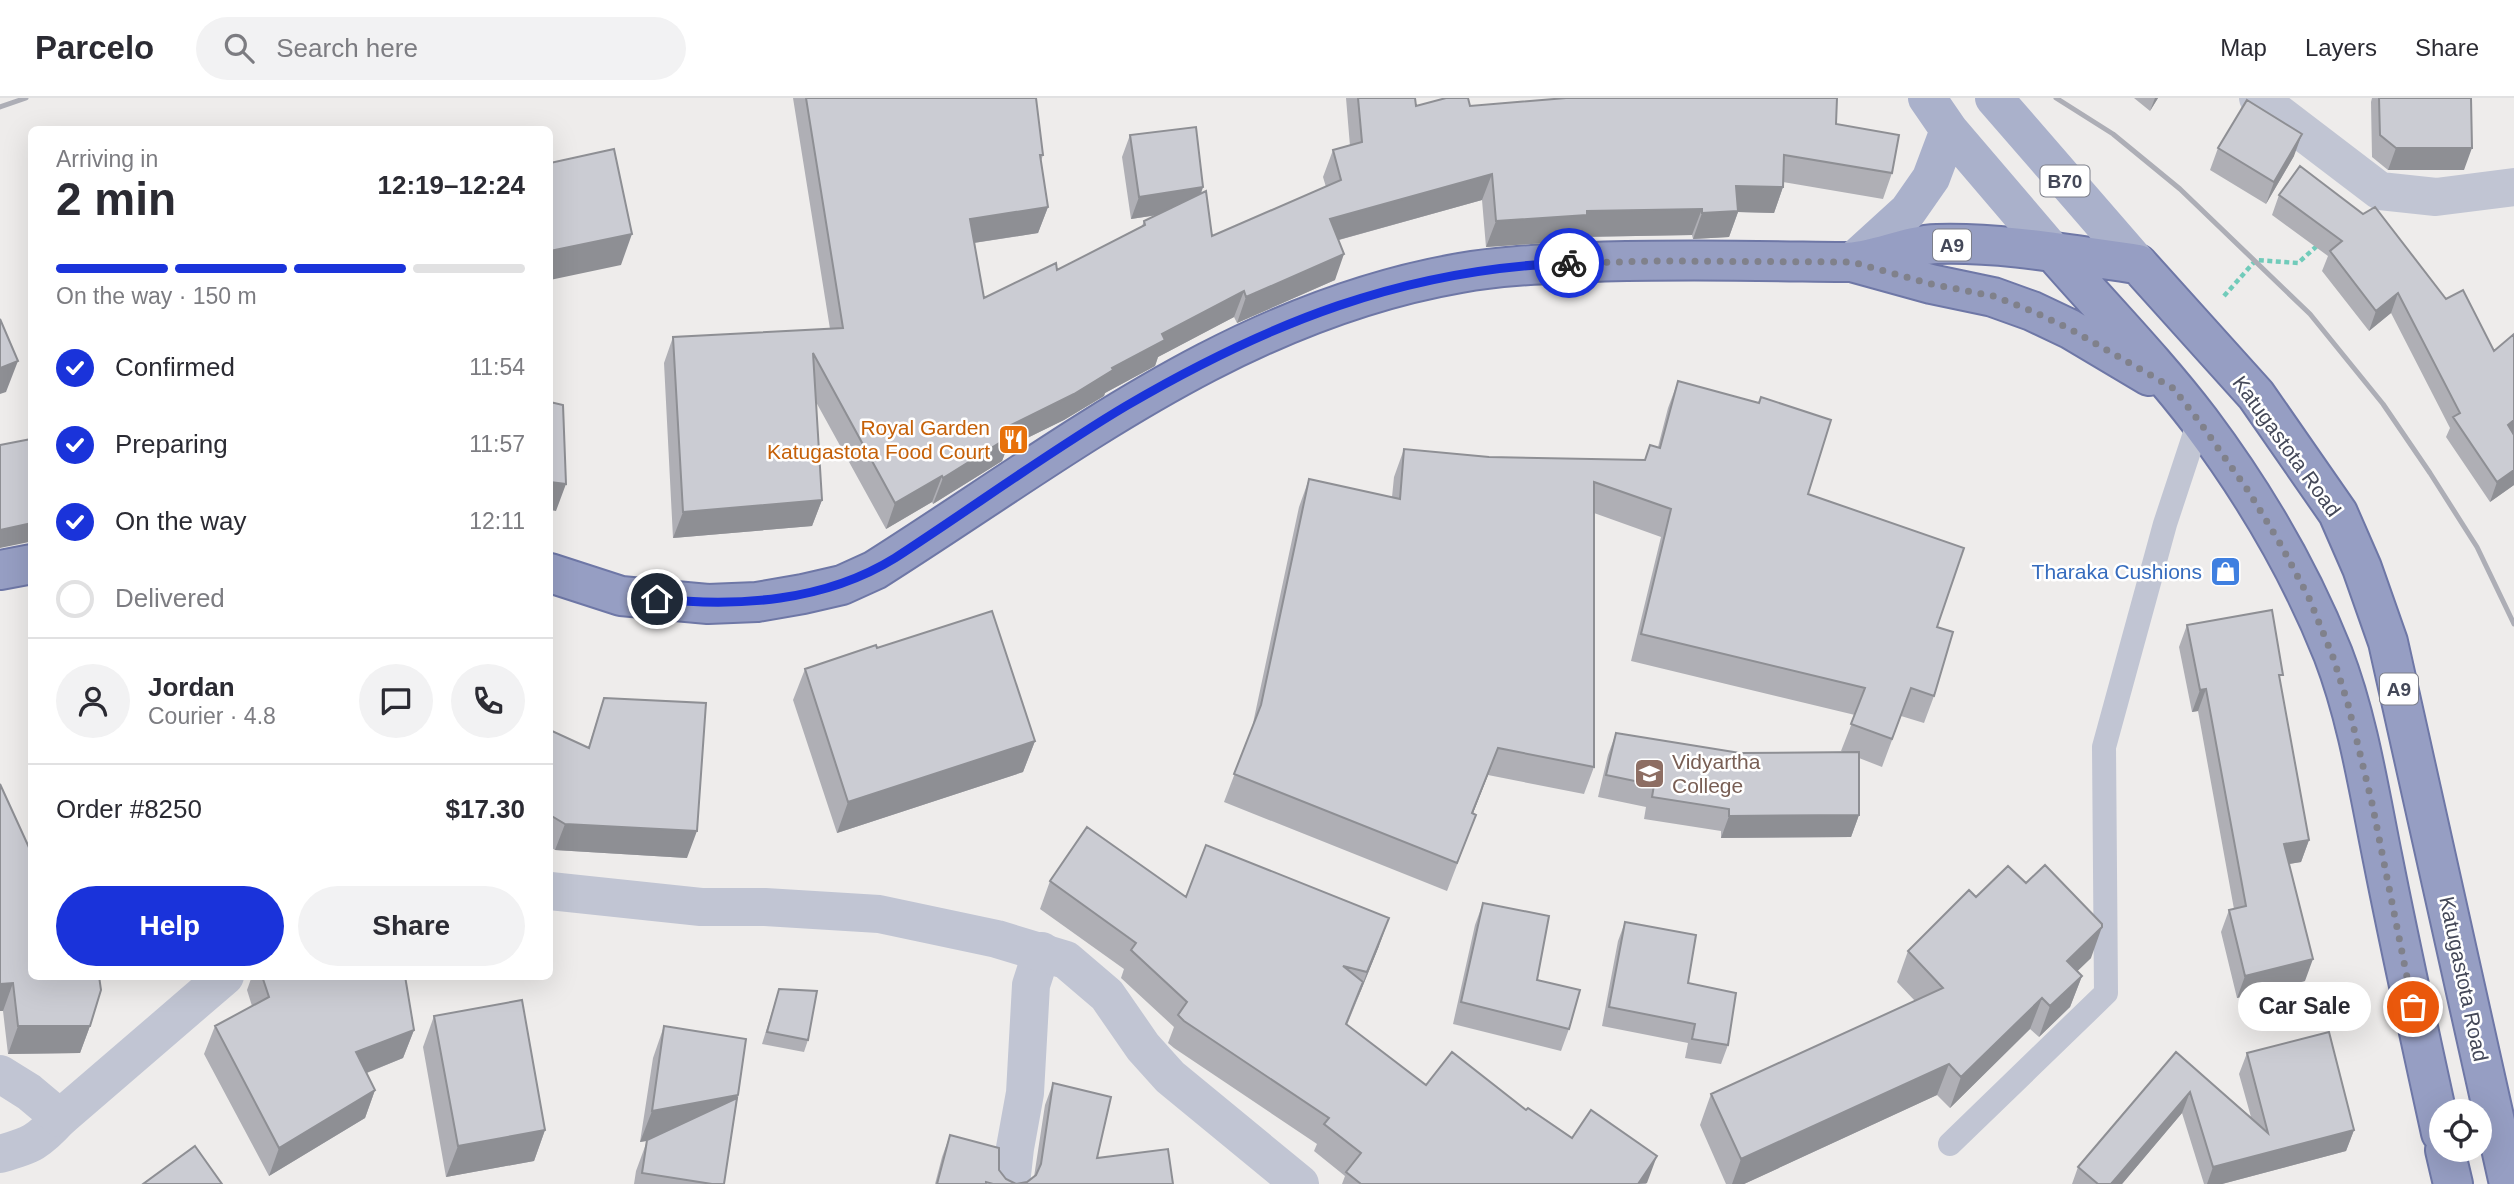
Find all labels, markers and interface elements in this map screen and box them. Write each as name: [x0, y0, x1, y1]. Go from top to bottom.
search box: [196, 17, 686, 80]
text: Parcelo: [35, 29, 154, 66]
icon: search: [220, 29, 258, 67]
text: Search here: [276, 33, 418, 63]
text: Map: [2220, 34, 2267, 61]
text: Layers: [2305, 34, 2377, 61]
text: Share: [2415, 34, 2479, 61]
text: Arriving in: [56, 146, 158, 172]
road number: B70: [2040, 166, 2090, 197]
text: 12:19–12:24: [378, 170, 525, 200]
text: 2 min: [56, 173, 176, 225]
courier: [1534, 228, 1604, 298]
road number: A9: [1933, 230, 1971, 260]
icon: bike: [1550, 244, 1588, 282]
text: On the way · 150 m: [56, 283, 257, 309]
icon: check: [56, 349, 94, 387]
text: Confirmed: [115, 352, 235, 382]
text: 11:54: [469, 354, 525, 380]
street label: Katugastota Road: [2228, 371, 2346, 521]
place label: Royal Garden Katugastota Food Court: [767, 416, 990, 463]
restaurant icon: Royal Garden Katugastota Food Court: [996, 422, 1030, 456]
icon: check: [56, 426, 94, 464]
text: Preparing: [115, 429, 228, 459]
text: 11:57: [469, 431, 525, 457]
icon: check: [56, 503, 94, 541]
text: On the way: [115, 506, 247, 536]
text: 12:11: [469, 508, 525, 534]
shop icon: Tharaka Cushions: [2208, 554, 2242, 588]
place label: Tharaka Cushions: [2032, 560, 2202, 583]
pin: [627, 569, 687, 629]
icon: home: [638, 580, 676, 618]
text: Delivered: [115, 583, 225, 613]
button: person: [56, 664, 130, 738]
button: chat: [359, 664, 433, 738]
button: phone: [451, 664, 525, 738]
text: Jordan: [148, 672, 235, 702]
road number: A9: [2380, 674, 2418, 704]
text: Courier · 4.8: [148, 703, 276, 729]
place label: Vidyartha College: [1672, 750, 1761, 797]
school or university icon: Vidyartha College: [1632, 756, 1666, 790]
text: Order #8250: [56, 794, 202, 824]
text: $17.30: [445, 794, 525, 824]
button: Help: [56, 886, 284, 966]
button: Share: [298, 886, 525, 966]
street label: Katugastota Road: [2435, 894, 2493, 1064]
pin: [2383, 977, 2443, 1037]
callout: Car Sale: [2238, 982, 2371, 1032]
icon: bag: [2394, 988, 2432, 1026]
text: Car Sale: [2258, 993, 2351, 1019]
map controls: [2429, 1099, 2492, 1162]
button: locate: [2429, 1099, 2492, 1162]

